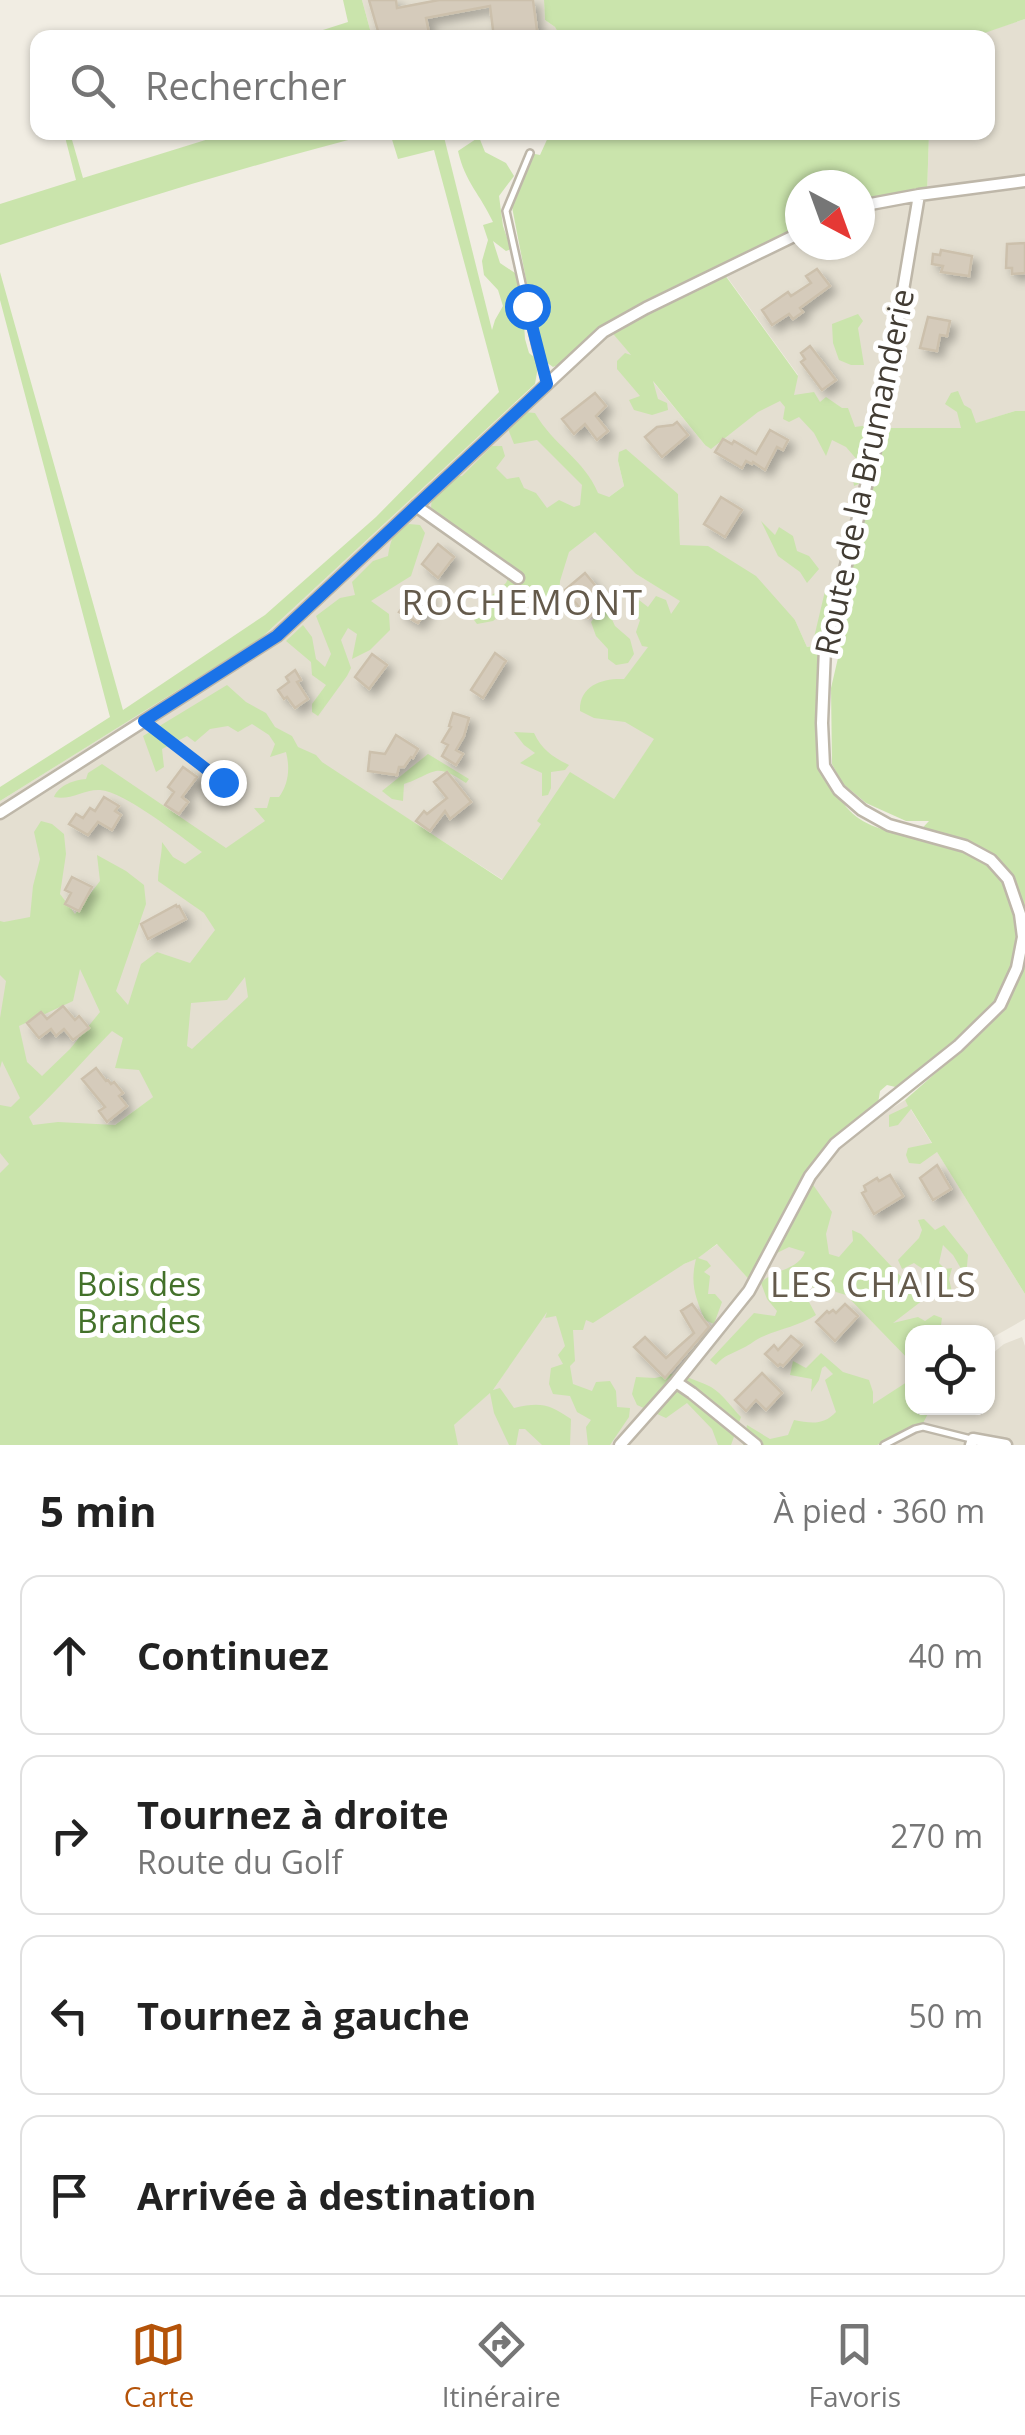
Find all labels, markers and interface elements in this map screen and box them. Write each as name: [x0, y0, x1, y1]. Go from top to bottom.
search box: [30, 30, 995, 140]
icon: search: [65, 58, 120, 113]
text: Rechercher: [145, 59, 347, 111]
north arrow: [785, 170, 875, 260]
route start: [505, 284, 551, 330]
street label: Route de la Brumanderie: [804, 285, 923, 659]
district label: ROCHEMONT: [402, 578, 644, 625]
route end: [201, 760, 247, 806]
district label: LES CHAILS: [770, 1260, 978, 1307]
park label: Bois des Brandes: [77, 1262, 201, 1342]
map controls: [905, 1325, 995, 1415]
button: locate: [905, 1325, 995, 1415]
text: 5 min: [40, 1482, 157, 1539]
text: À pied · 360 m: [773, 1489, 985, 1532]
icon: ahead: [42, 1628, 97, 1683]
text: Continuez: [137, 1629, 329, 1681]
text: 40 m: [908, 1634, 983, 1677]
text: Tournez à droite: [137, 1788, 449, 1840]
icon: right: [42, 1808, 97, 1863]
text: 270 m: [890, 1814, 983, 1857]
text: Route du Golf: [137, 1840, 342, 1883]
icon: left: [42, 1988, 97, 2043]
text: Tournez à gauche: [137, 1989, 470, 2041]
text: 50 m: [908, 1994, 983, 2037]
icon: arrive: [42, 2168, 97, 2223]
text: Arrivée à destination: [137, 2169, 537, 2221]
tab: Carte: [124, 2317, 194, 2415]
tab: Itinéraire: [442, 2317, 561, 2415]
tab: Favoris: [808, 2317, 901, 2415]

